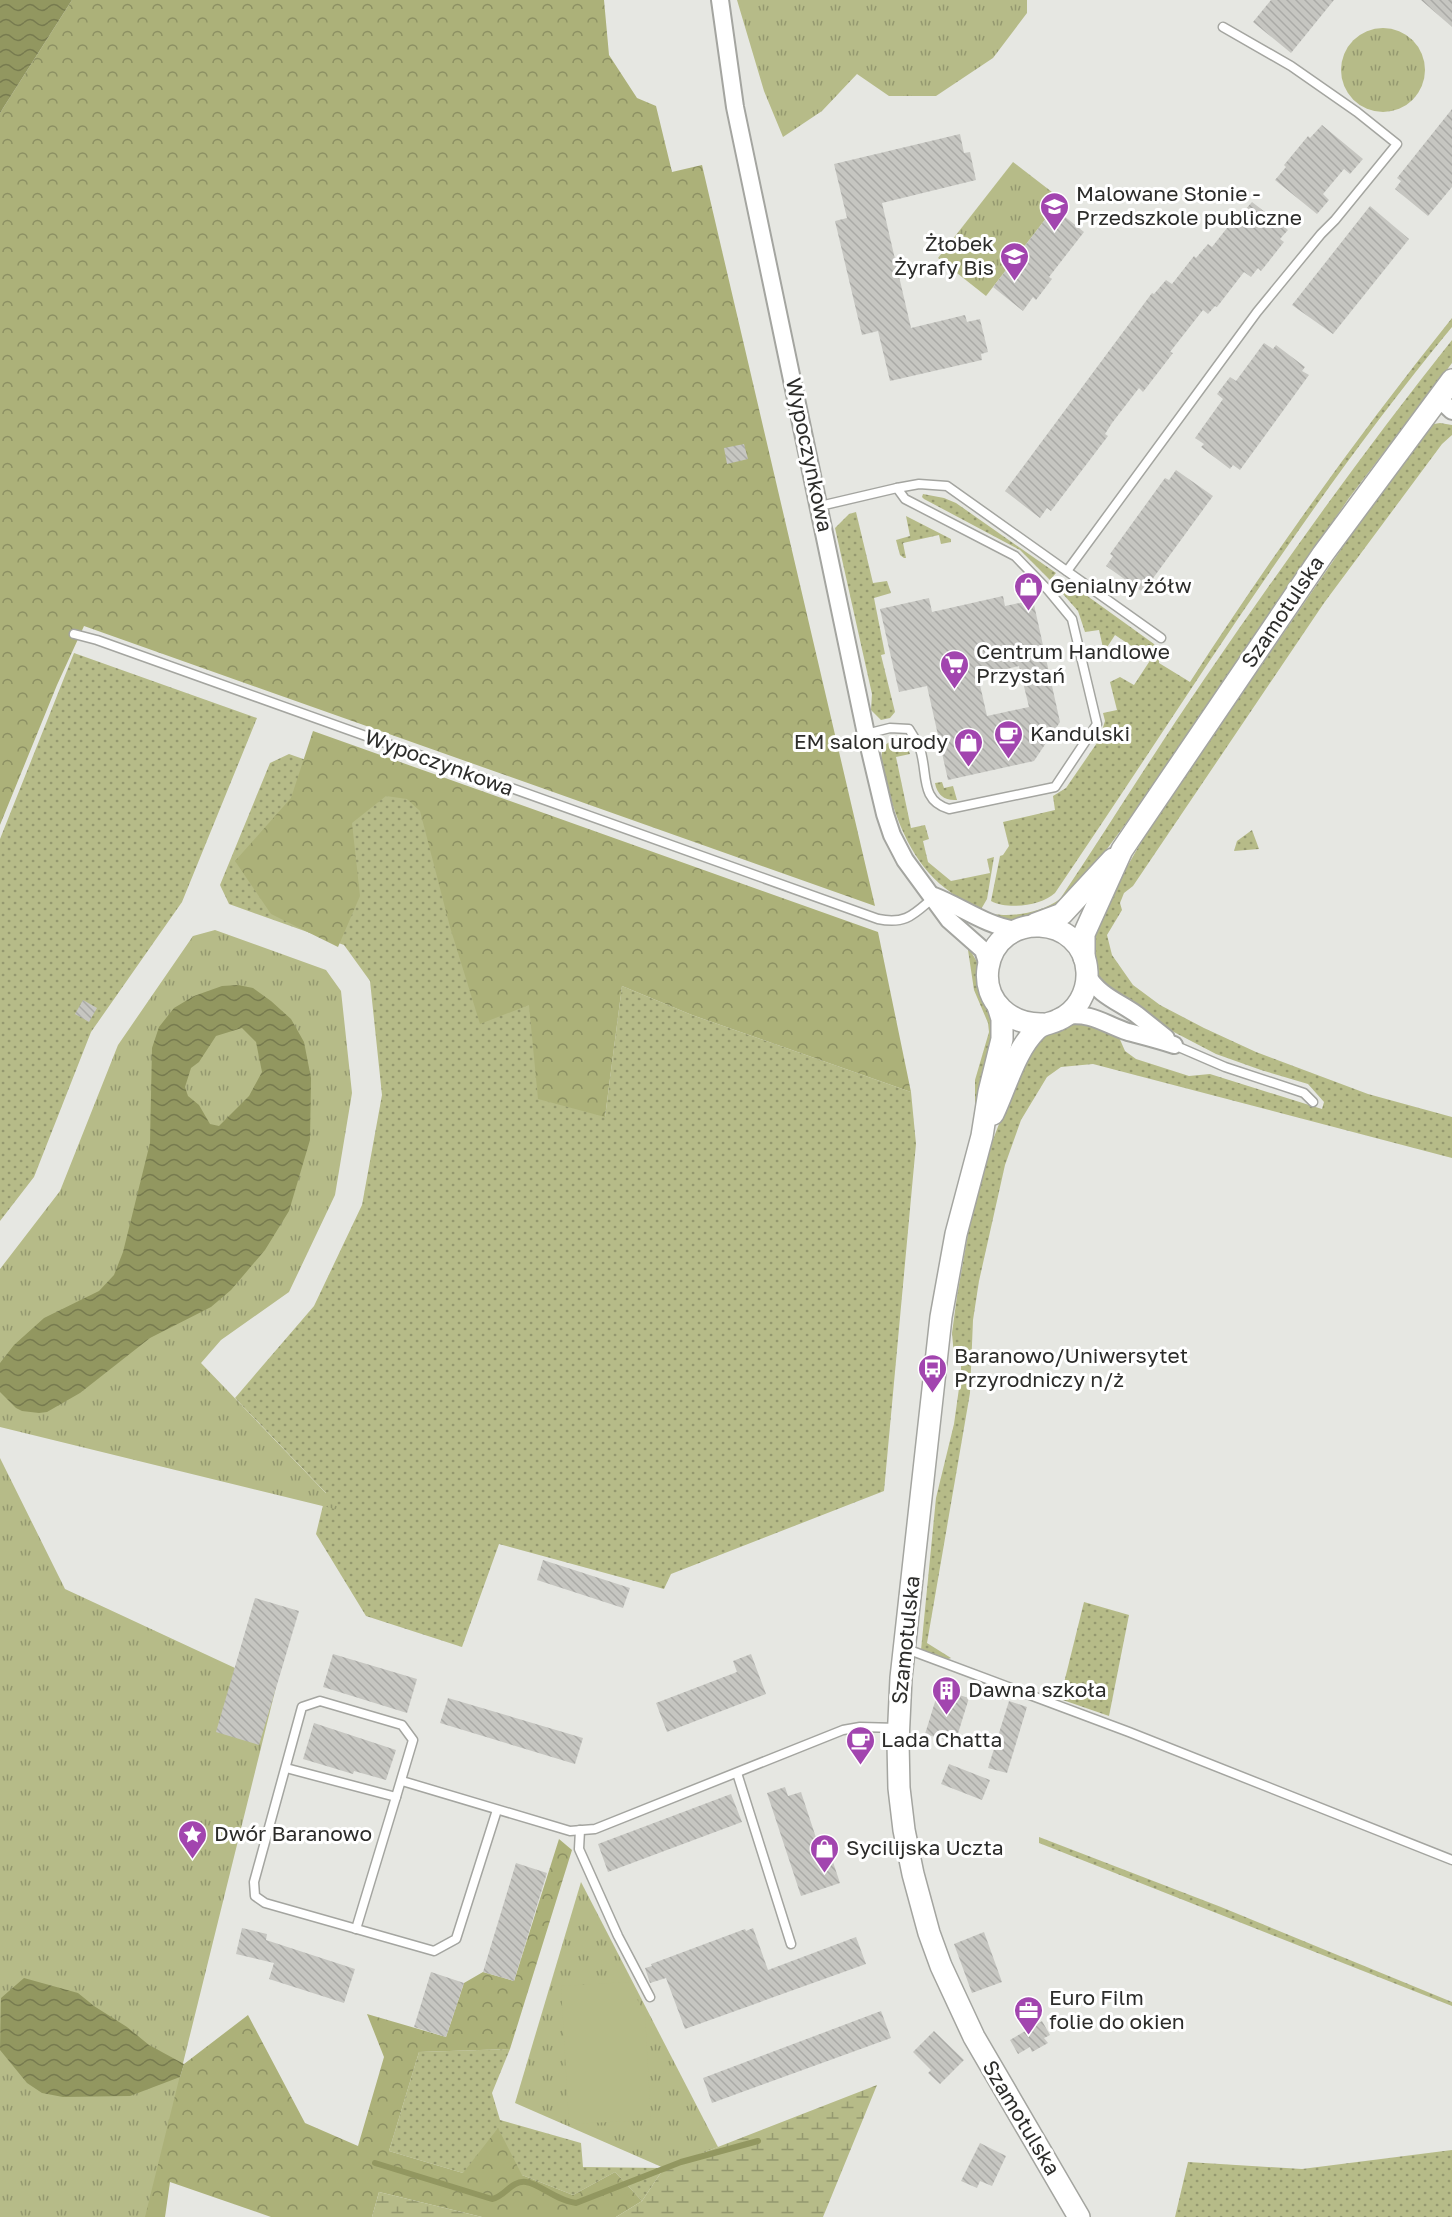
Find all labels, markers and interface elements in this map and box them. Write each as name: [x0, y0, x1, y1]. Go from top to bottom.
place label: Malowane Słonie - Przedszkole publiczne: [1076, 180, 1302, 230]
school or university icon: Malowane Słonie - Przedszkole publiczne: [1039, 190, 1071, 232]
place label: Żłobek Żyrafy Bis: [894, 230, 994, 280]
school or university icon: Żłobek Żyrafy Bis: [999, 240, 1031, 282]
street label: Wypoczynkowa: [781, 375, 839, 534]
street label: Szamotulska: [1235, 551, 1329, 672]
shop icon: Genialny żółw: [1013, 570, 1045, 612]
place label: Genialny żółw: [1050, 572, 1192, 598]
place label: Centrum Handlowe Przystań: [976, 638, 1170, 688]
supermarket icon: Centrum Handlowe Przystań: [939, 648, 971, 690]
cafe icon: Kandulski: [993, 718, 1025, 760]
place label: Kandulski: [1030, 720, 1130, 746]
street label: Wypoczynkowa: [361, 723, 517, 801]
shop icon: EM salon urody: [953, 726, 985, 768]
place label: EM salon urody: [794, 728, 948, 754]
place label: Baranowo/Uniwersytet Przyrodniczy n/ż: [954, 1342, 1188, 1392]
bus stop icon: Baranowo/Uniwersytet Przyrodniczy n/ż: [917, 1352, 949, 1394]
street label: Szamotulska: [885, 1574, 925, 1706]
building icon: Dawna szkoła: [931, 1674, 963, 1716]
place label: Dawna szkoła: [968, 1676, 1107, 1702]
cafe icon: Lada Chatta: [844, 1724, 876, 1766]
place label: Lada Chatta: [881, 1726, 1002, 1752]
place icon: Dwór Baranowo: [177, 1818, 209, 1860]
place label: Dwór Baranowo: [214, 1820, 372, 1846]
shop icon: Sycilijska Uczta: [809, 1832, 841, 1874]
place label: Sycilijska Uczta: [846, 1834, 1004, 1860]
place label: Euro Film folie do okien: [1049, 1984, 1185, 2034]
office icon: Euro Film folie do okien: [1012, 1994, 1044, 2036]
street label: Szamotulska: [977, 2055, 1066, 2180]

